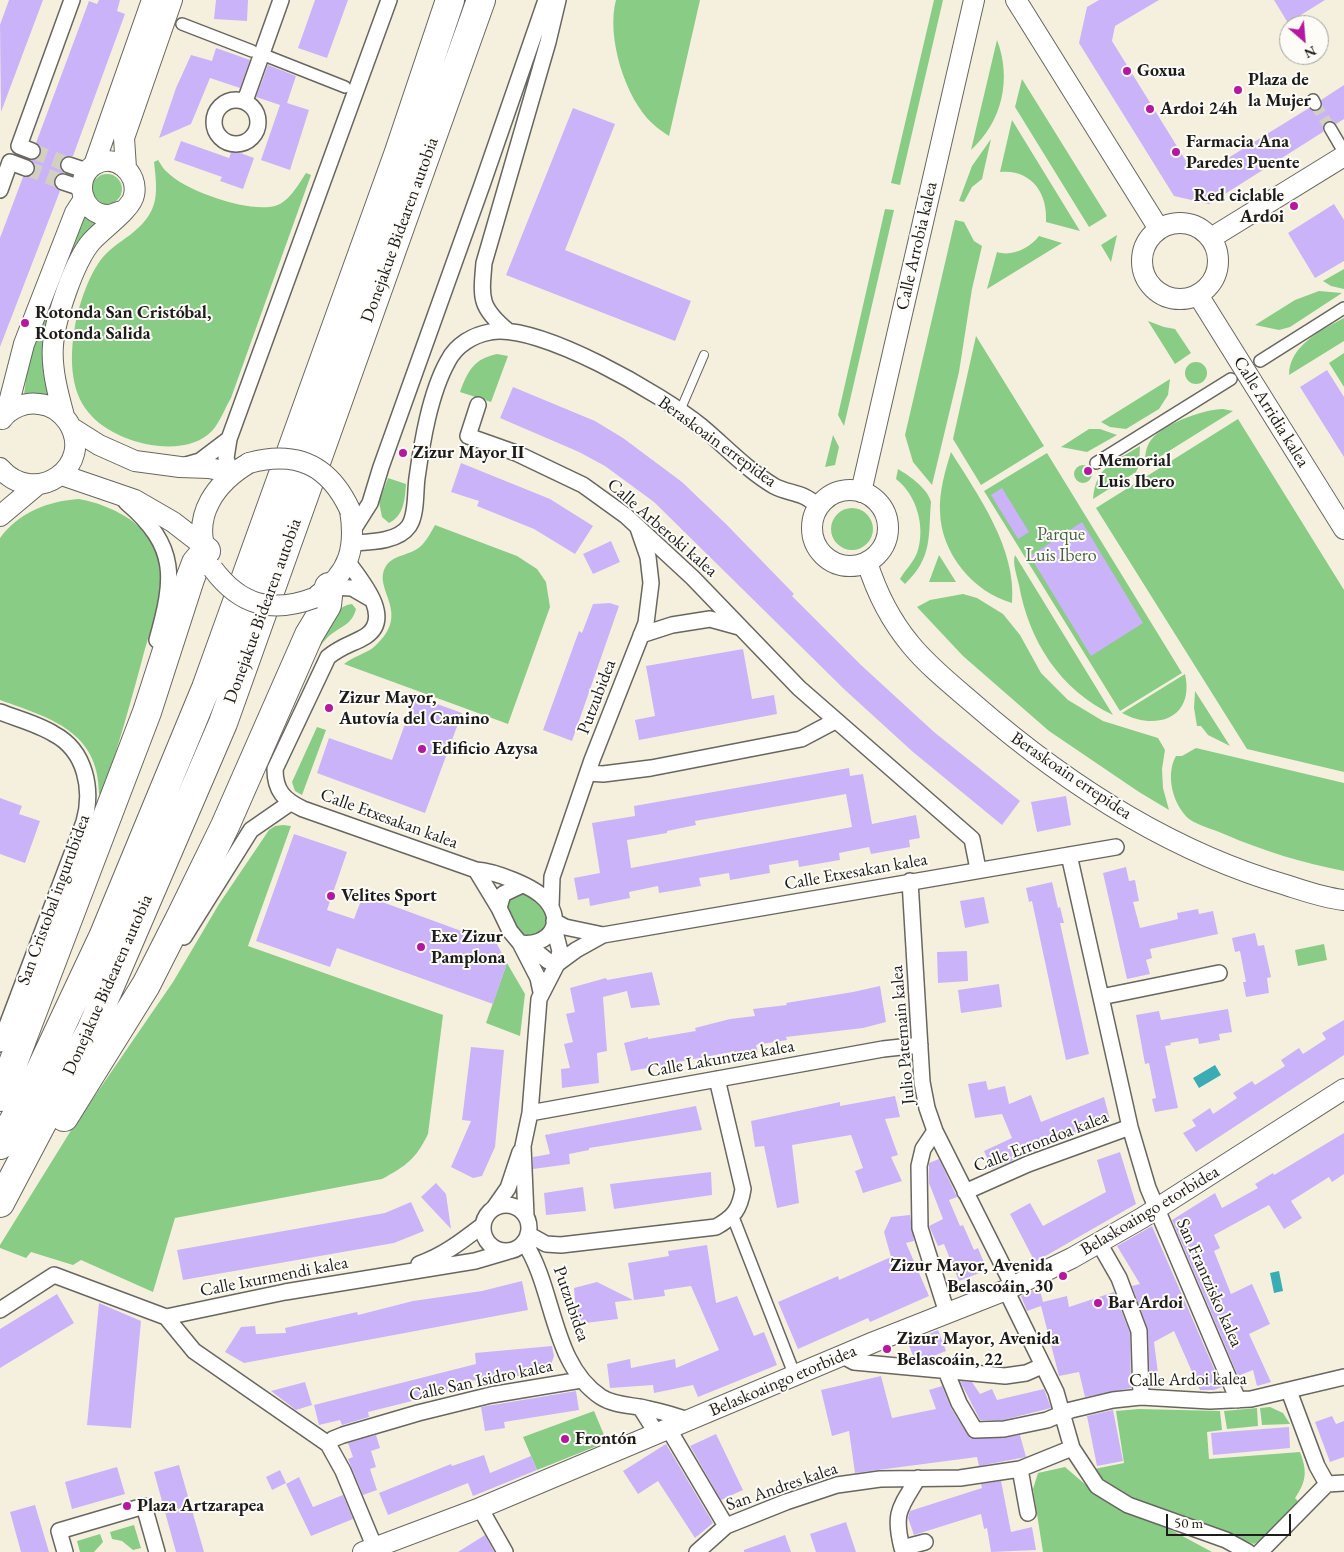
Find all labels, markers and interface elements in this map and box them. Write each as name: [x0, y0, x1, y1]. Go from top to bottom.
north arrow: [1279, 15, 1329, 65]
text: N: [1301, 42, 1319, 63]
place label: Goxua: [1137, 60, 1185, 82]
marker: Goxua: [1121, 65, 1133, 77]
place label: Plaza de la Mujer: [1248, 69, 1311, 112]
marker: Plaza de la Mujer: [1232, 84, 1244, 96]
place label: Ardoi 24h: [1160, 98, 1238, 120]
marker: Ardoi 24h: [1144, 103, 1156, 115]
place label: Farmacia Ana Paredes Puente: [1186, 131, 1299, 173]
street label: Donejakue Bidearen autobia: [356, 135, 444, 325]
marker: Farmacia Ana Paredes Puente: [1170, 146, 1182, 158]
street label: Calle Arrobia kalea: [892, 180, 942, 312]
place label: Red ciclable Ardoi: [1194, 185, 1284, 228]
marker: Red ciclable Ardoi: [1288, 200, 1300, 212]
place label: Rotonda San Cristóbal, Rotonda Salida: [35, 302, 211, 344]
marker: Rotonda San Cristóbal, Rotonda Salida: [19, 317, 31, 329]
street label: Calle Arridia kalea: [1228, 353, 1314, 471]
street label: Beraskoain errepidea: [653, 392, 781, 492]
place label: Zizur Mayor II: [413, 442, 524, 464]
marker: Zizur Mayor II: [397, 447, 409, 459]
place label: Memorial Luis Ibero: [1098, 450, 1175, 492]
marker: Memorial Luis Ibero: [1082, 465, 1094, 477]
street label: Calle Arberoki kalea: [602, 474, 722, 582]
street label: Donejakue Bidearen autobia: [219, 516, 307, 706]
park label: Parque Luis Ibero: [1025, 524, 1097, 566]
street label: Putzubidea: [573, 657, 621, 737]
place label: Zizur Mayor, Autovía del Camino: [339, 687, 489, 730]
marker: Zizur Mayor, Autovía del Camino: [323, 702, 335, 714]
street label: Beraskoain errepidea: [1006, 728, 1136, 824]
place label: Edificio Azysa: [432, 738, 538, 760]
marker: Edificio Azysa: [416, 743, 428, 755]
street label: Calle Etxesakan kalea: [317, 784, 461, 854]
street label: San Cristobal ingurubidea: [13, 812, 95, 988]
street label: Calle Etxesakan kalea: [783, 849, 929, 895]
place label: Velites Sport: [341, 885, 437, 907]
marker: Velites Sport: [325, 890, 337, 902]
street label: Donejakue Bidearen autobia: [58, 891, 158, 1079]
place label: Exe Zizur Pamplona: [431, 926, 505, 969]
marker: Exe Zizur Pamplona: [415, 941, 427, 953]
street label: Julio Paternain kalea: [886, 964, 920, 1106]
street label: Calle Lakuntzea kalea: [646, 1035, 796, 1083]
street label: Calle Errondoa kalea: [971, 1106, 1111, 1178]
street label: Belaskoaingo etorbidea: [1077, 1161, 1223, 1261]
street label: San Frantzisko kalea: [1171, 1215, 1247, 1351]
street label: Calle Ixurmendi kalea: [198, 1252, 350, 1302]
place label: Zizur Mayor, Avenida Belascoáin, 30: [891, 1255, 1053, 1298]
street label: Putzubidea: [548, 1263, 594, 1345]
marker: Zizur Mayor, Avenida Belascoáin, 30: [1057, 1270, 1069, 1282]
place label: Bar Ardoi: [1108, 1292, 1183, 1314]
marker: Bar Ardoi: [1092, 1297, 1104, 1309]
place label: Zizur Mayor, Avenida Belascoáin, 22: [897, 1328, 1059, 1370]
street label: Belaskoaingo etorbidea: [706, 1340, 860, 1422]
marker: Zizur Mayor, Avenida Belascoáin, 22: [881, 1343, 893, 1355]
street label: Calle San Isidro kalea: [407, 1355, 555, 1407]
street label: Calle Ardoi kalea: [1129, 1368, 1247, 1392]
place label: Frontón: [575, 1428, 637, 1450]
marker: Frontón: [559, 1433, 571, 1445]
street label: San Andres kalea: [723, 1458, 841, 1516]
place label: Plaza Artzarapea: [137, 1495, 264, 1517]
marker: Plaza Artzarapea: [121, 1500, 133, 1512]
scale bar: [1169, 1504, 1294, 1536]
text: 50 m: [1174, 1513, 1203, 1532]

